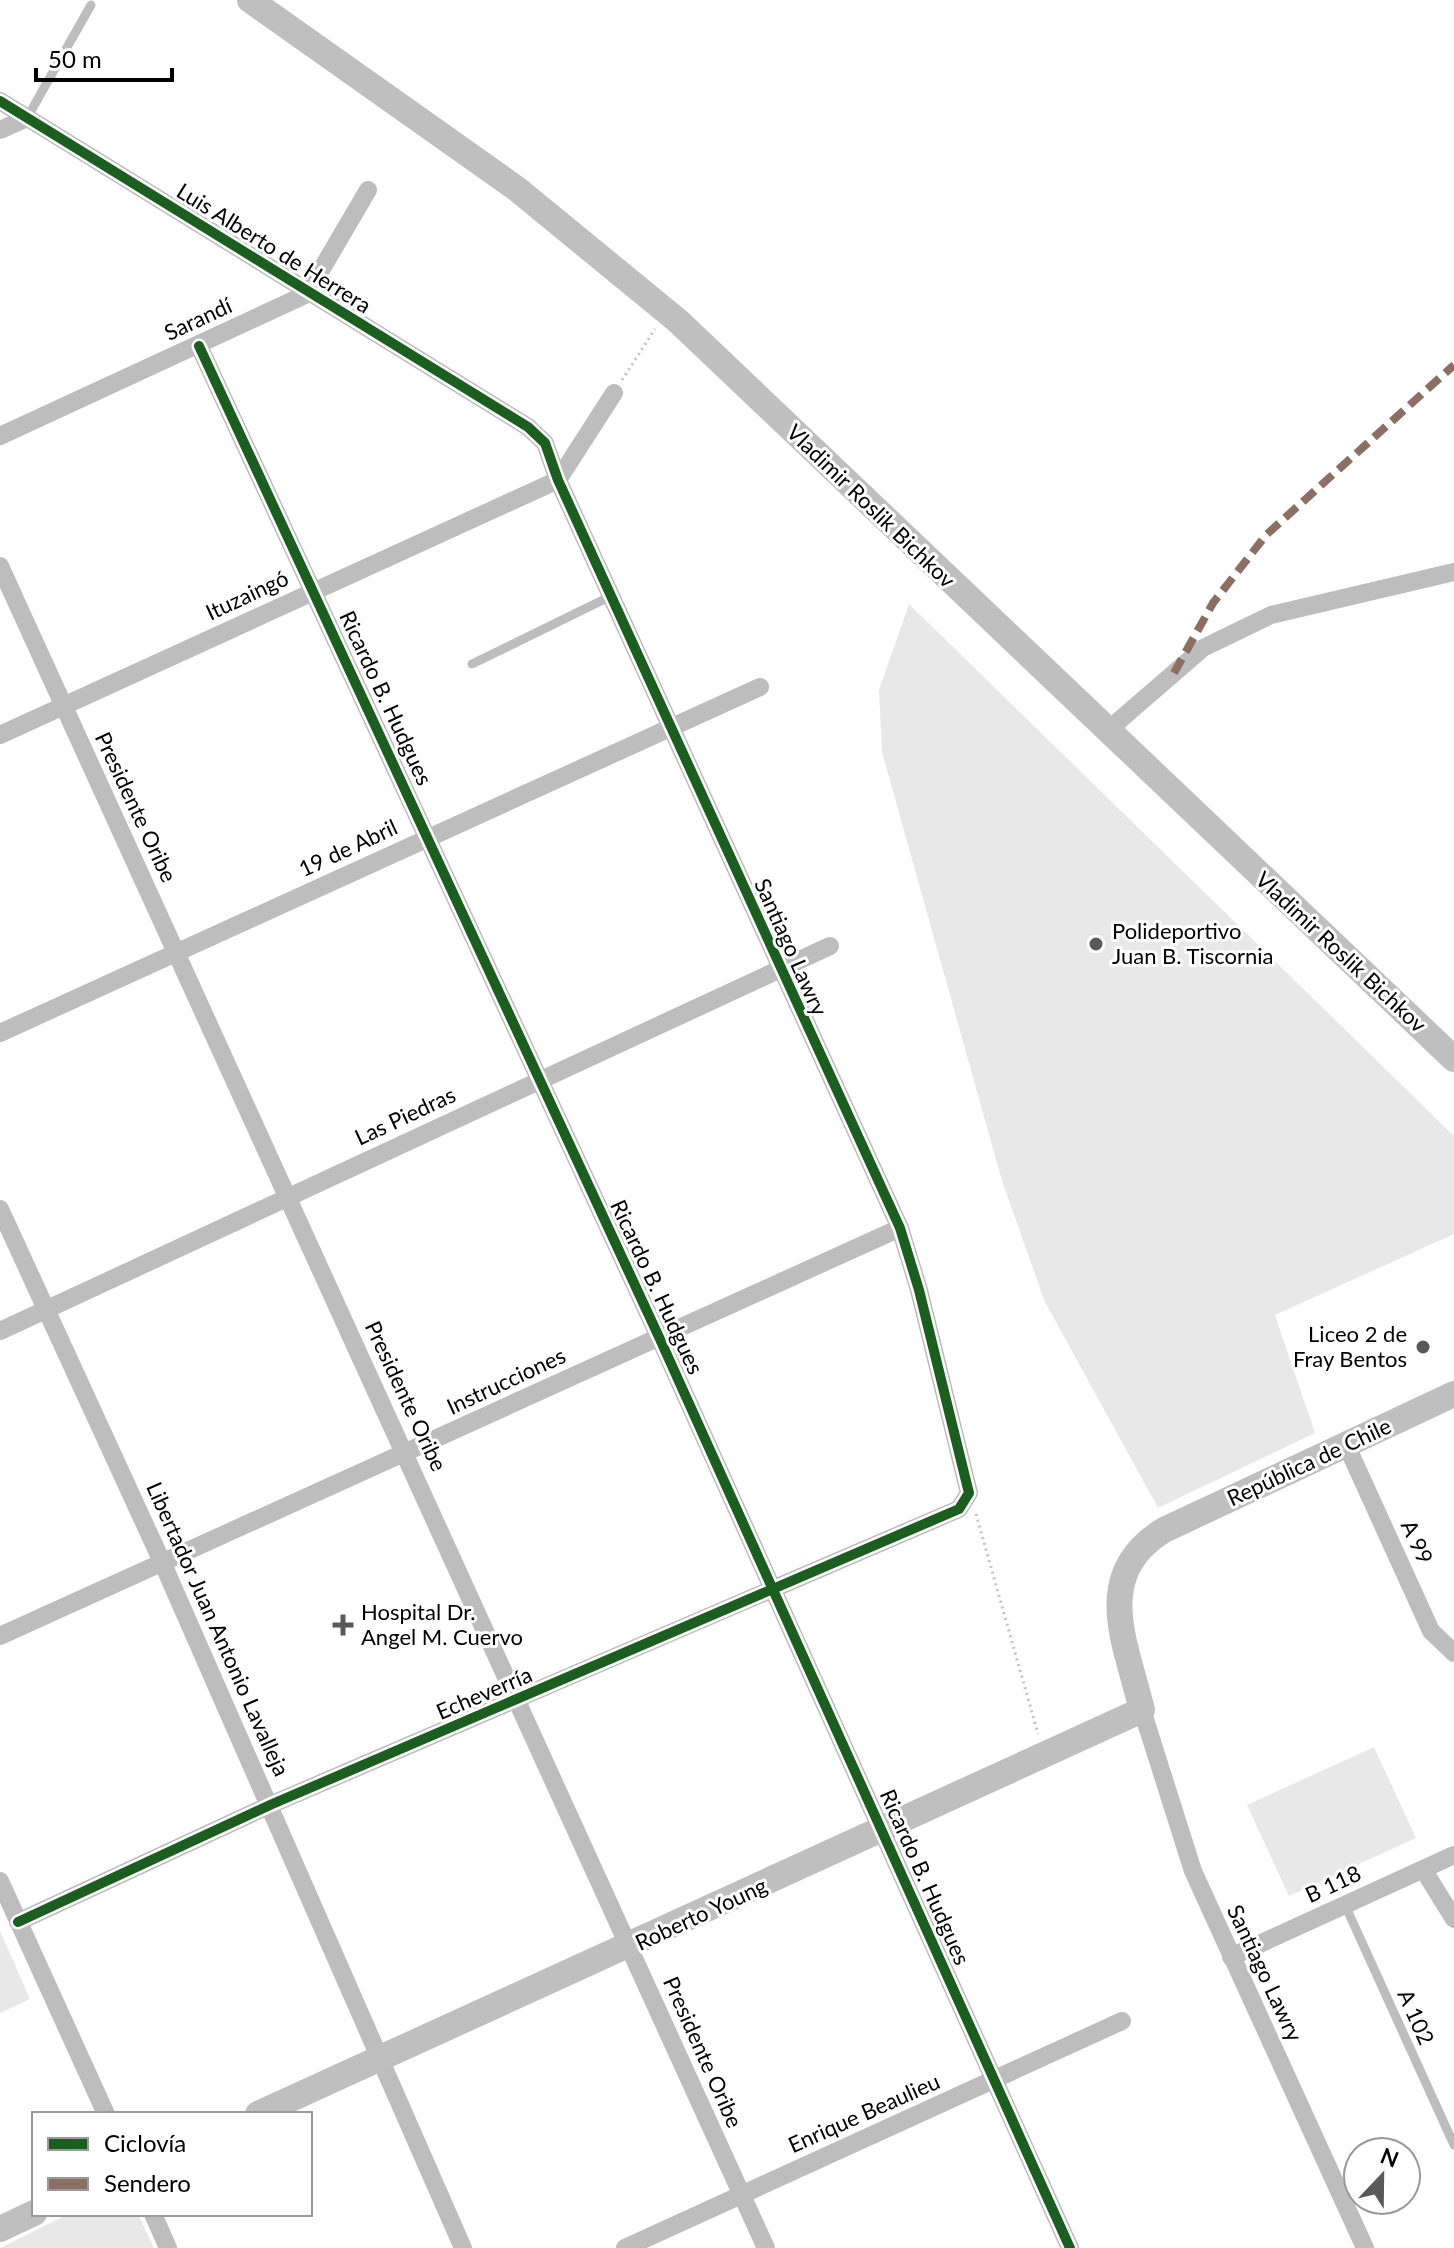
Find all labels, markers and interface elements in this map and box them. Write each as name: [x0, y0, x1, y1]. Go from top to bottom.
scale bar: [36, 32, 172, 82]
text: 50 m: [48, 44, 102, 73]
street label: Luis Alberto de Herrera: [172, 177, 376, 318]
street label: Sarandí: [160, 291, 236, 346]
street label: Vladimir Roslik Bichkov: [782, 418, 962, 593]
street label: Ituzaingó: [201, 564, 292, 625]
street label: Ricardo B. Hudgues: [334, 606, 439, 789]
street label: Presidente Oribe: [90, 727, 183, 886]
street label: 19 de Abril: [294, 813, 401, 882]
street label: Vladimir Roslik Bichkov: [1250, 866, 1433, 1038]
street label: Santiago Lawry: [749, 874, 834, 1020]
place label: Polideportivo Juan B. Tiscornia: [1112, 917, 1274, 969]
marker: Polideportivo Juan B. Tiscornia: [1087, 935, 1105, 953]
street label: Las Piedras: [350, 1080, 459, 1151]
street label: Ricardo B. Hudgues: [605, 1195, 710, 1378]
street label: Presidente Oribe: [360, 1316, 453, 1475]
place label: Liceo 2 de Fray Bentos: [1293, 1320, 1407, 1372]
marker: Liceo 2 de Fray Bentos: [1414, 1338, 1432, 1356]
street label: Instrucciones: [442, 1341, 569, 1420]
street label: República de Chile: [1223, 1412, 1395, 1511]
street label: Libertador Juan Antonio Lavalleja: [141, 1477, 296, 1780]
street label: A 99: [1396, 1516, 1439, 1568]
place label: Hospital Dr. Angel M. Cuervo: [361, 1598, 523, 1650]
marker: Hospital Dr. Angel M. Cuervo: [332, 1614, 354, 1636]
street label: Echeverría: [432, 1660, 536, 1725]
street label: Ricardo B. Hudgues: [875, 1785, 976, 1969]
street label: B 118: [1301, 1859, 1365, 1908]
street label: Roberto Young: [631, 1871, 771, 1956]
street label: Santiago Lawry: [1222, 1900, 1309, 2046]
street label: Presidente Oribe: [658, 1972, 749, 2132]
street label: A 102: [1392, 1985, 1441, 2049]
street label: Enrique Beaulieu: [784, 2067, 944, 2158]
legend: [32, 2112, 312, 2216]
text: Ciclovía: [104, 2128, 186, 2157]
north arrow: [1342, 2136, 1422, 2216]
text: N: [1377, 2141, 1403, 2173]
text: Sendero: [104, 2168, 191, 2197]

